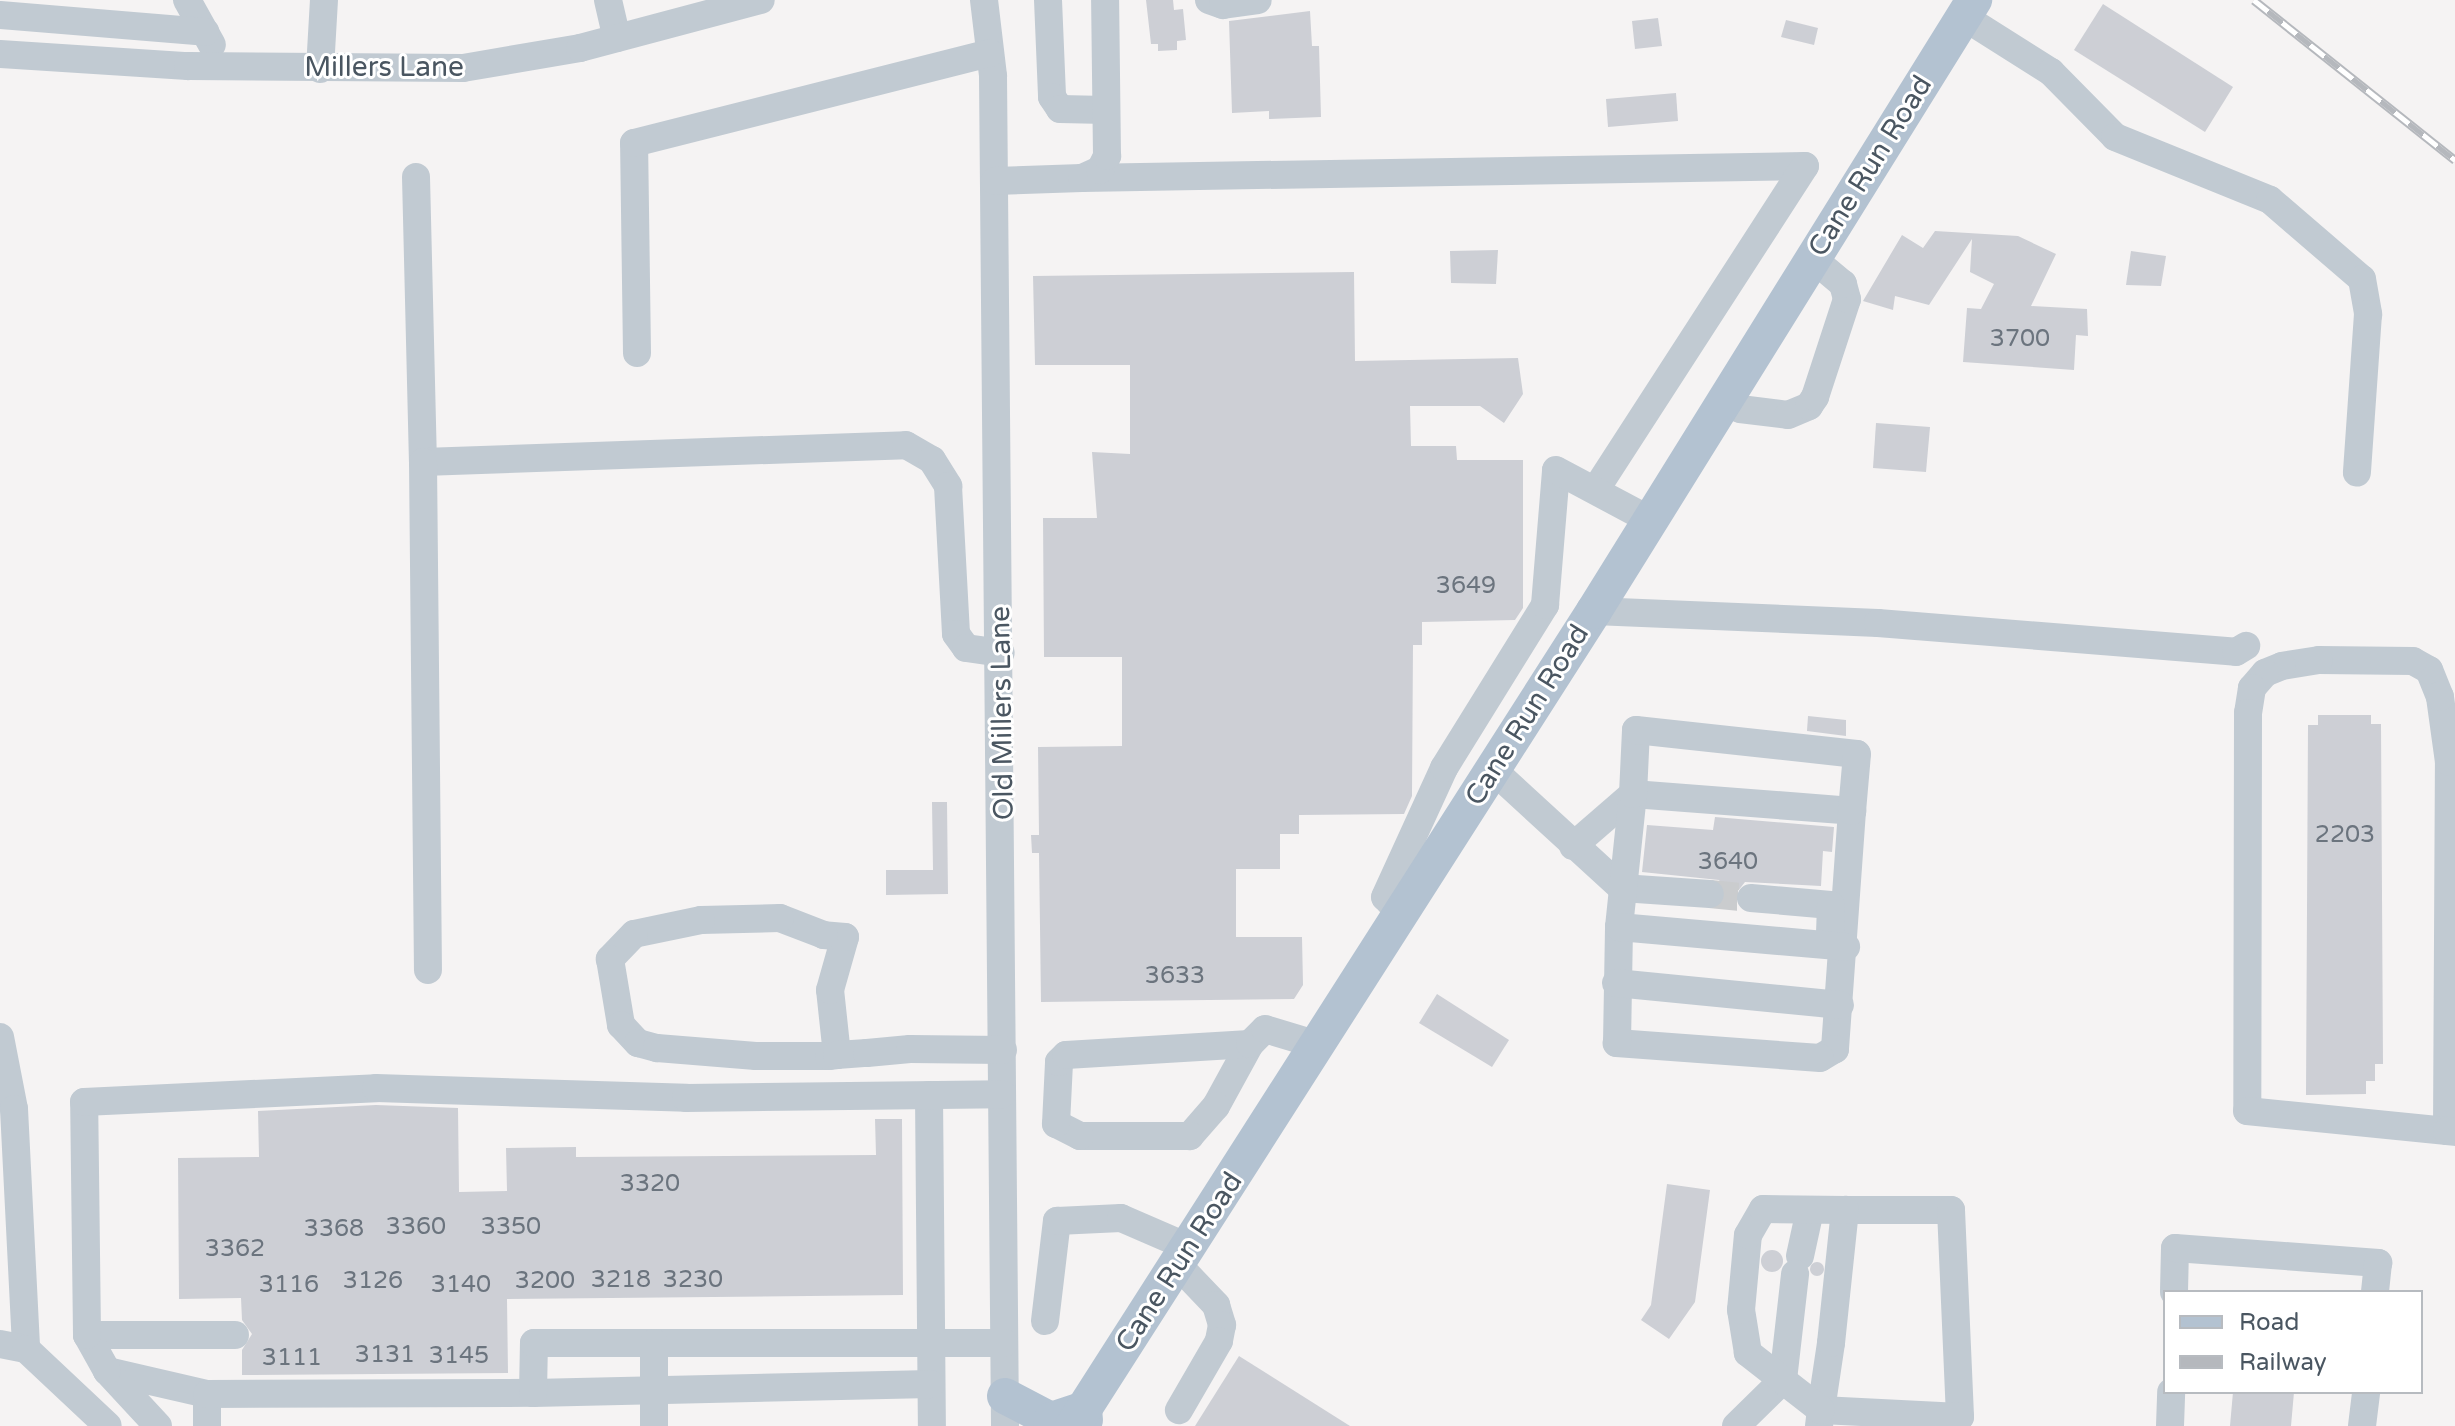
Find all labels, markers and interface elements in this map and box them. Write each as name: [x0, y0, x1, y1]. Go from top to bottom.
street label: Millers Lane: [304, 50, 464, 84]
street label: Cane Run Road: [1801, 69, 1939, 263]
house number: 3700: [1990, 325, 2050, 353]
house number: 3649: [1436, 572, 1496, 600]
street label: Old Millers Lane: [983, 606, 1021, 820]
street label: Cane Run Road: [1458, 618, 1596, 812]
house number: 2203: [2315, 821, 2375, 849]
house number: 3640: [1698, 848, 1758, 876]
house number: 3633: [1145, 962, 1205, 990]
street label: Cane Run Road: [1109, 1166, 1249, 1358]
house number: 3320: [620, 1170, 680, 1198]
house number: 3360: [386, 1213, 446, 1241]
house number: 3350: [481, 1213, 541, 1241]
house number: 3368: [304, 1215, 364, 1243]
house number: 3362: [205, 1235, 265, 1263]
house number: 3218: [591, 1266, 651, 1294]
house number: 3230: [663, 1266, 723, 1294]
house number: 3126: [343, 1267, 403, 1295]
house number: 3200: [515, 1267, 575, 1295]
house number: 3116: [259, 1271, 319, 1299]
house number: 3140: [431, 1271, 491, 1299]
legend: [2163, 1290, 2423, 1394]
text: Road: [2239, 1308, 2299, 1337]
house number: 3131: [355, 1341, 415, 1369]
house number: 3145: [429, 1342, 489, 1370]
house number: 3111: [262, 1344, 322, 1372]
text: Railway: [2239, 1348, 2327, 1377]

